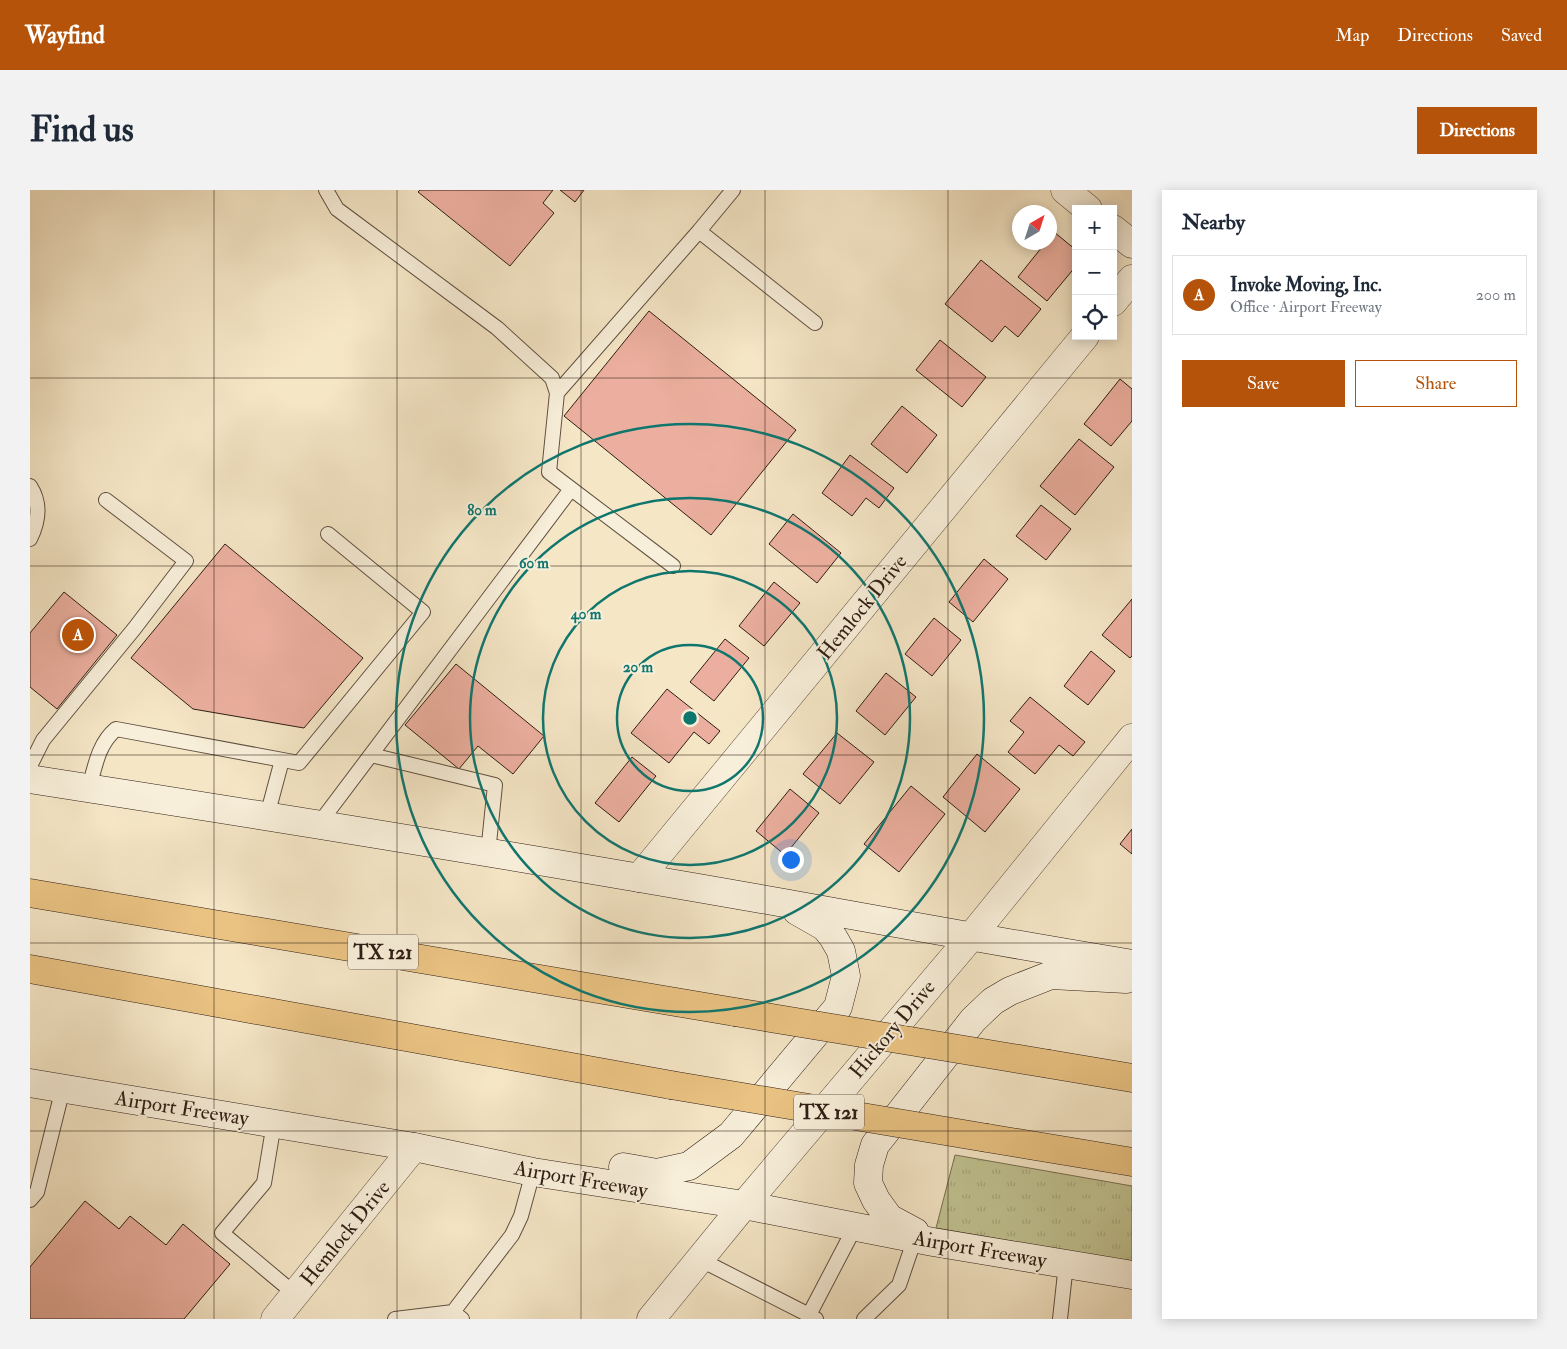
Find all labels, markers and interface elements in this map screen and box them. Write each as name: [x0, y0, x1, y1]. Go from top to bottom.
text: Wayfind: [25, 20, 105, 51]
text: Map: [1336, 24, 1369, 47]
text: Directions: [1397, 24, 1473, 47]
text: Saved: [1501, 24, 1542, 47]
button: Directions: [1417, 107, 1537, 154]
text: Find us: [30, 108, 134, 152]
north arrow: [1012, 205, 1057, 250]
map controls: [1072, 205, 1117, 340]
button: +: [1072, 205, 1117, 250]
text: Nearby: [1182, 209, 1245, 236]
button: −: [1072, 250, 1117, 295]
text: Invoke Moving, Inc.: [1230, 273, 1382, 297]
text: A: [1194, 285, 1204, 305]
text: 200 m: [1476, 285, 1516, 305]
button: locate: [1072, 295, 1117, 340]
text: Office · Airport Freeway: [1230, 297, 1382, 317]
button: Save: [1182, 360, 1345, 407]
button: Share: [1355, 360, 1517, 407]
text: 80 m: [467, 501, 497, 520]
street label: Hemlock Drive: [811, 549, 913, 666]
text: 60 m: [519, 554, 549, 573]
text: 40 m: [570, 605, 602, 624]
pin: A: [62, 616, 94, 654]
text: 20 m: [623, 658, 653, 677]
centre of rings: [681, 709, 699, 727]
your location: [778, 847, 804, 873]
road number: TX 121: [348, 934, 418, 970]
street label: Hickory Drive: [843, 974, 942, 1084]
street label: Airport Freeway: [112, 1084, 251, 1133]
road number: TX 121: [794, 1094, 864, 1130]
street label: Airport Freeway: [511, 1154, 651, 1205]
street label: Hemlock Drive: [294, 1175, 396, 1292]
street label: Airport Freeway: [910, 1224, 1050, 1275]

